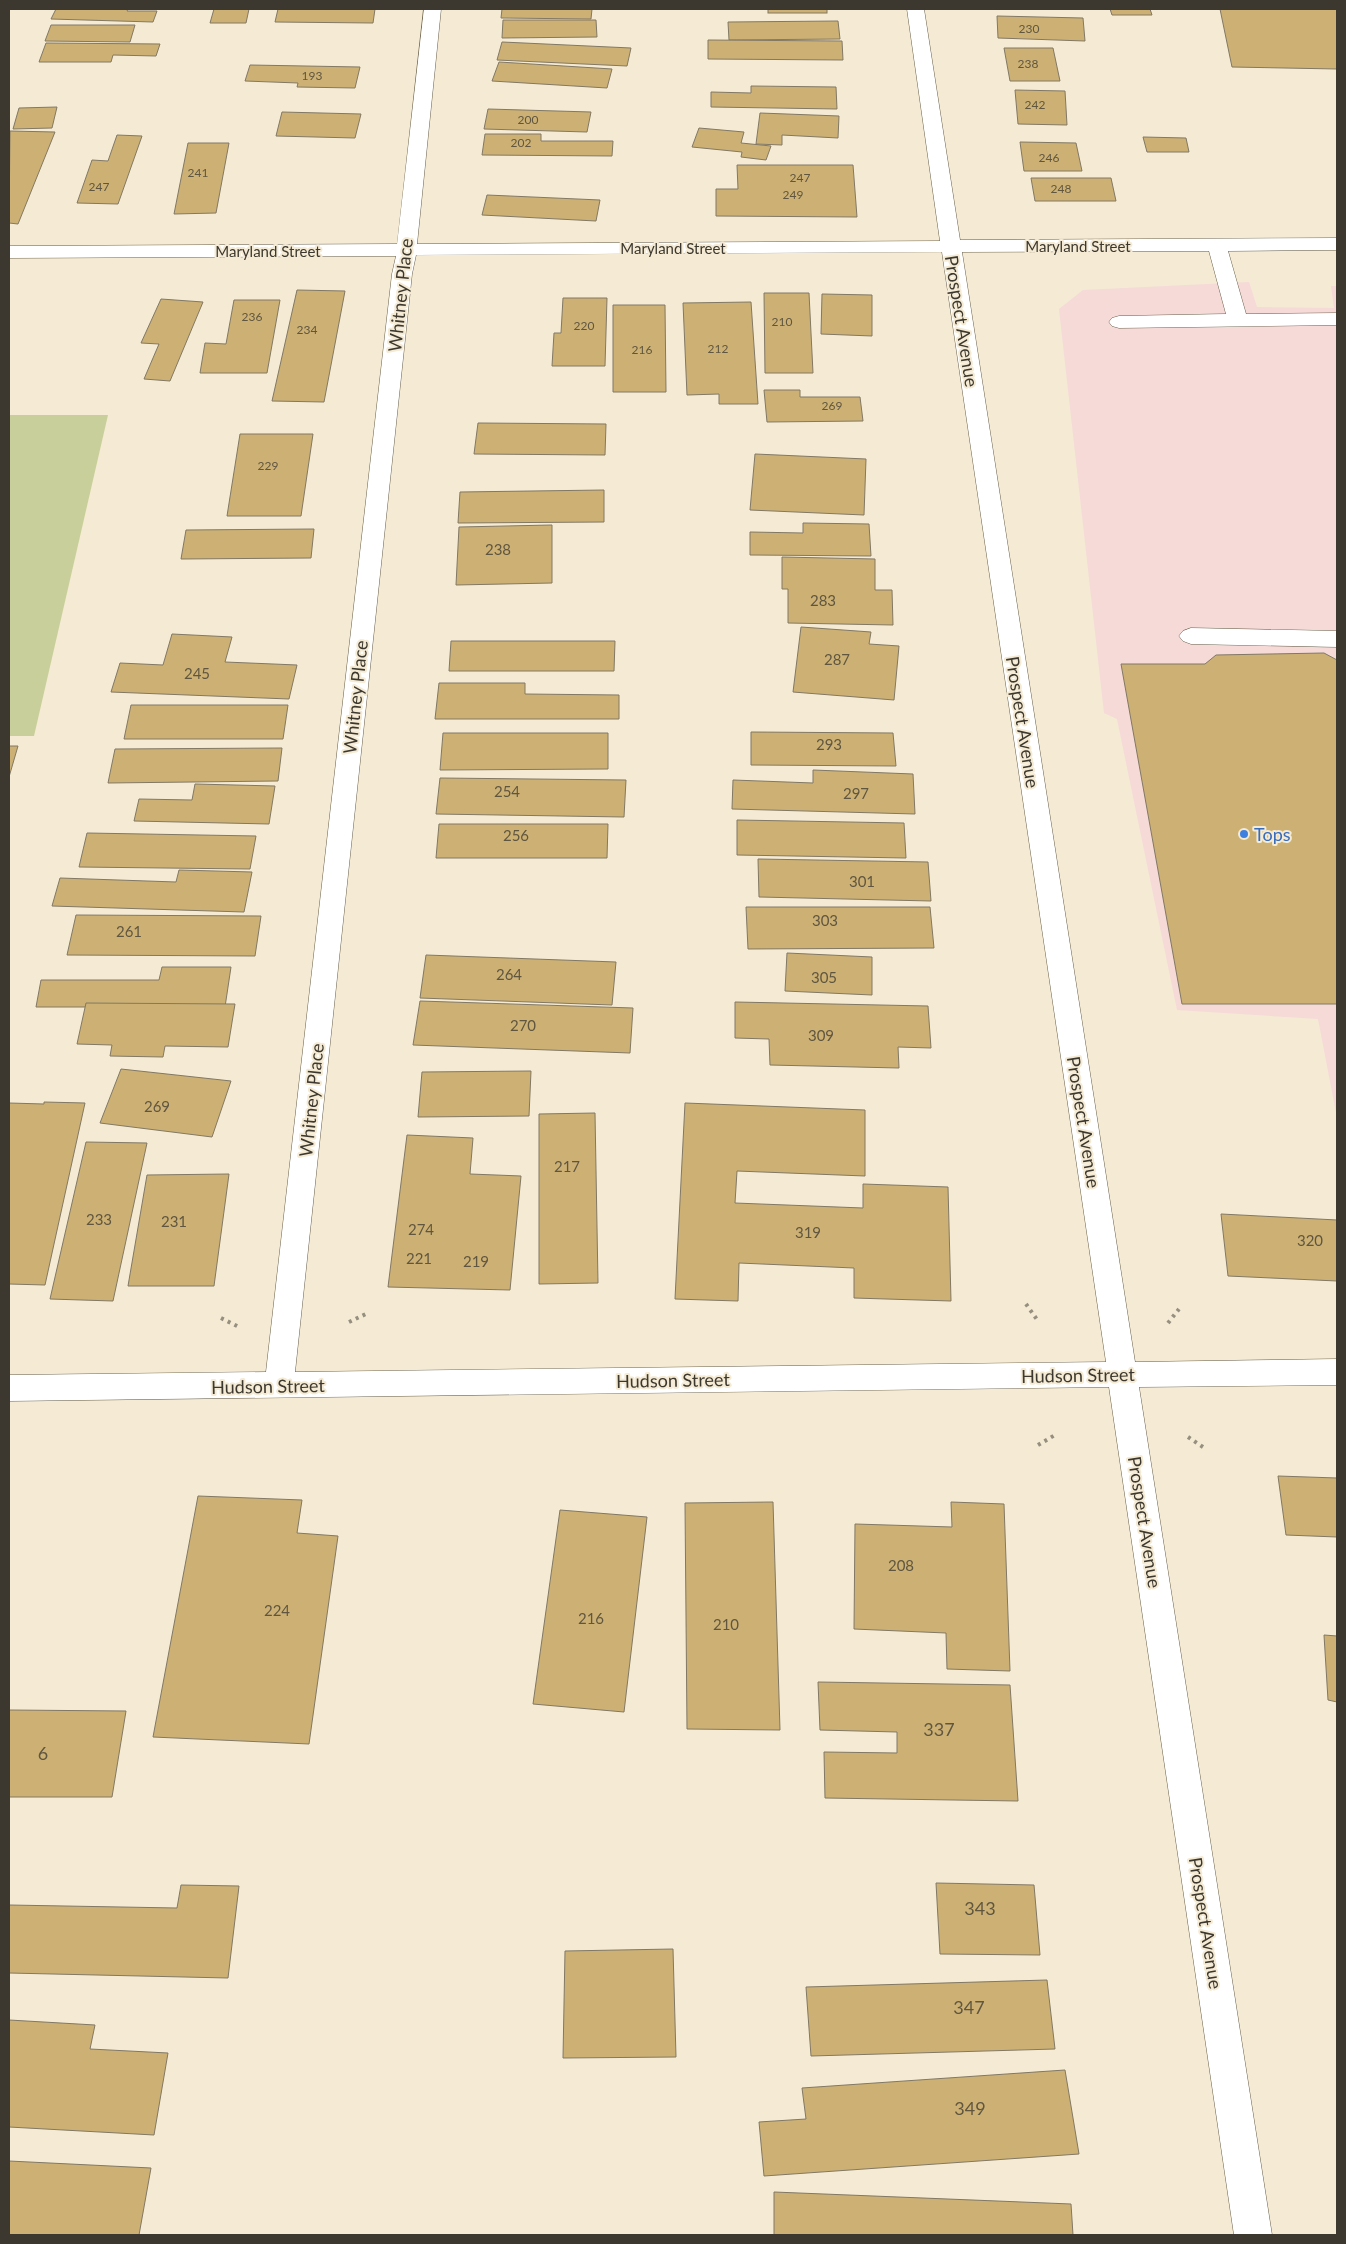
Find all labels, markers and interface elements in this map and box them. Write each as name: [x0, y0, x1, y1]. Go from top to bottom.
house number: 230: [1019, 21, 1039, 36]
house number: 238: [1018, 56, 1038, 71]
house number: 193: [302, 68, 322, 83]
house number: 242: [1025, 97, 1045, 112]
house number: 200: [518, 112, 538, 127]
house number: 202: [511, 135, 531, 150]
house number: 246: [1039, 150, 1059, 165]
house number: 241: [188, 165, 208, 180]
house number: 247: [790, 170, 810, 185]
house number: 247: [89, 179, 109, 194]
house number: 248: [1051, 181, 1071, 196]
house number: 249: [783, 187, 803, 202]
street label: Whitney Place: [383, 237, 417, 353]
street label: Maryland Street: [1025, 237, 1131, 255]
street label: Maryland Street: [620, 239, 726, 257]
street label: Maryland Street: [215, 242, 321, 260]
street label: Prospect Avenue: [941, 254, 983, 388]
house number: 236: [242, 309, 262, 324]
house number: 210: [772, 314, 792, 329]
house number: 220: [574, 318, 594, 333]
house number: 234: [297, 322, 317, 337]
house number: 212: [708, 341, 728, 356]
house number: 216: [632, 342, 652, 357]
house number: 269: [822, 398, 842, 413]
house number: 229: [258, 458, 278, 473]
house number: 238: [485, 540, 511, 558]
house number: 283: [810, 591, 836, 609]
street label: Whitney Place: [338, 639, 372, 755]
house number: 287: [824, 650, 850, 668]
street label: Prospect Avenue: [1002, 655, 1044, 789]
house number: 245: [184, 664, 210, 682]
house number: 293: [816, 735, 842, 753]
house number: 254: [494, 782, 520, 800]
house number: 297: [843, 784, 869, 802]
place label: Tops: [1254, 823, 1291, 845]
house number: 256: [503, 826, 529, 844]
marker: Tops: [1238, 828, 1250, 840]
house number: 301: [849, 872, 875, 890]
house number: 303: [812, 911, 838, 929]
house number: 261: [116, 922, 142, 940]
house number: 264: [496, 965, 522, 983]
house number: 305: [811, 968, 837, 986]
house number: 270: [510, 1016, 536, 1034]
house number: 309: [808, 1026, 834, 1044]
street label: Whitney Place: [294, 1042, 328, 1158]
street label: Prospect Avenue: [1063, 1055, 1105, 1189]
house number: 269: [144, 1097, 170, 1115]
house number: 217: [554, 1157, 580, 1175]
house number: 233: [86, 1210, 112, 1228]
house number: 231: [161, 1212, 187, 1230]
house number: 274: [408, 1220, 434, 1238]
house number: 319: [795, 1223, 821, 1241]
house number: 320: [1297, 1231, 1323, 1249]
house number: 221: [406, 1249, 432, 1267]
house number: 219: [463, 1252, 489, 1270]
street label: Hudson Street: [1021, 1363, 1136, 1387]
street label: Hudson Street: [616, 1368, 731, 1392]
street label: Hudson Street: [211, 1374, 326, 1398]
street label: Prospect Avenue: [1124, 1455, 1166, 1589]
house number: 208: [888, 1556, 914, 1574]
house number: 224: [264, 1601, 290, 1619]
house number: 216: [578, 1609, 604, 1627]
house number: 210: [713, 1615, 739, 1633]
house number: 337: [923, 1718, 955, 1740]
house number: 6: [38, 1742, 48, 1764]
street label: Prospect Avenue: [1185, 1856, 1227, 1990]
house number: 343: [964, 1897, 996, 1919]
house number: 347: [953, 1996, 985, 2018]
house number: 349: [954, 2097, 986, 2119]

